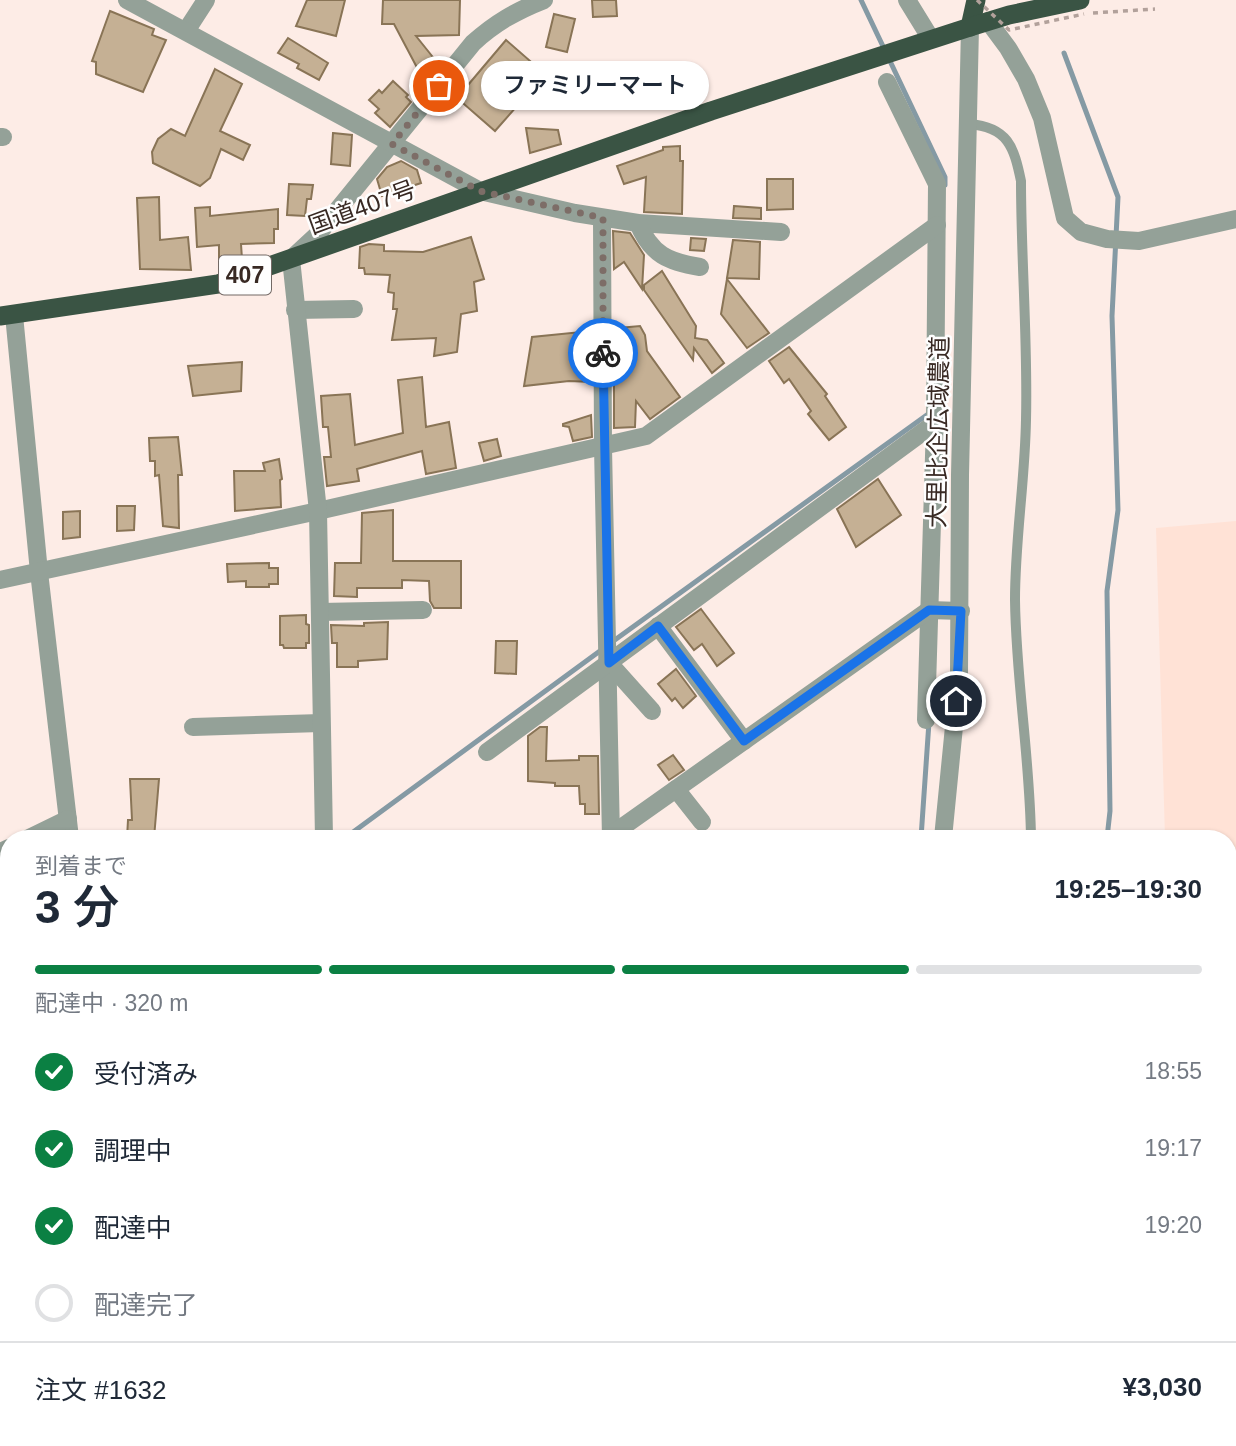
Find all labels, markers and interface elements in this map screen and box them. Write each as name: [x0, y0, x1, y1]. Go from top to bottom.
pin: [409, 56, 469, 116]
callout: ファミリーマート: [481, 62, 708, 110]
icon: bag: [420, 67, 458, 105]
text: ファミリーマート: [503, 72, 687, 98]
street label: 国道407号: [305, 175, 419, 239]
road number: 407: [219, 256, 271, 294]
courier: [568, 318, 638, 388]
icon: bike: [584, 334, 622, 372]
street label: 大里比企広域農道: [923, 336, 953, 528]
pin: [926, 671, 986, 731]
icon: home: [937, 682, 975, 720]
text: 到着まで: [35, 853, 127, 879]
text: 19:25–19:30: [1055, 874, 1202, 904]
text: 3 分: [35, 881, 119, 933]
text: 配達中 · 320 m: [35, 990, 188, 1016]
icon: check: [35, 1053, 73, 1091]
text: 18:55: [1144, 1058, 1202, 1084]
text: 受付済み: [94, 1059, 198, 1089]
icon: check: [35, 1130, 73, 1168]
text: 19:17: [1144, 1135, 1202, 1161]
text: 調理中: [94, 1136, 172, 1166]
icon: check: [35, 1207, 73, 1245]
text: 19:20: [1144, 1212, 1202, 1238]
text: 配達中: [94, 1213, 172, 1243]
text: 配達完了: [94, 1290, 198, 1320]
text: ¥3,030: [1122, 1372, 1202, 1402]
text: 注文 #1632: [35, 1375, 167, 1405]

